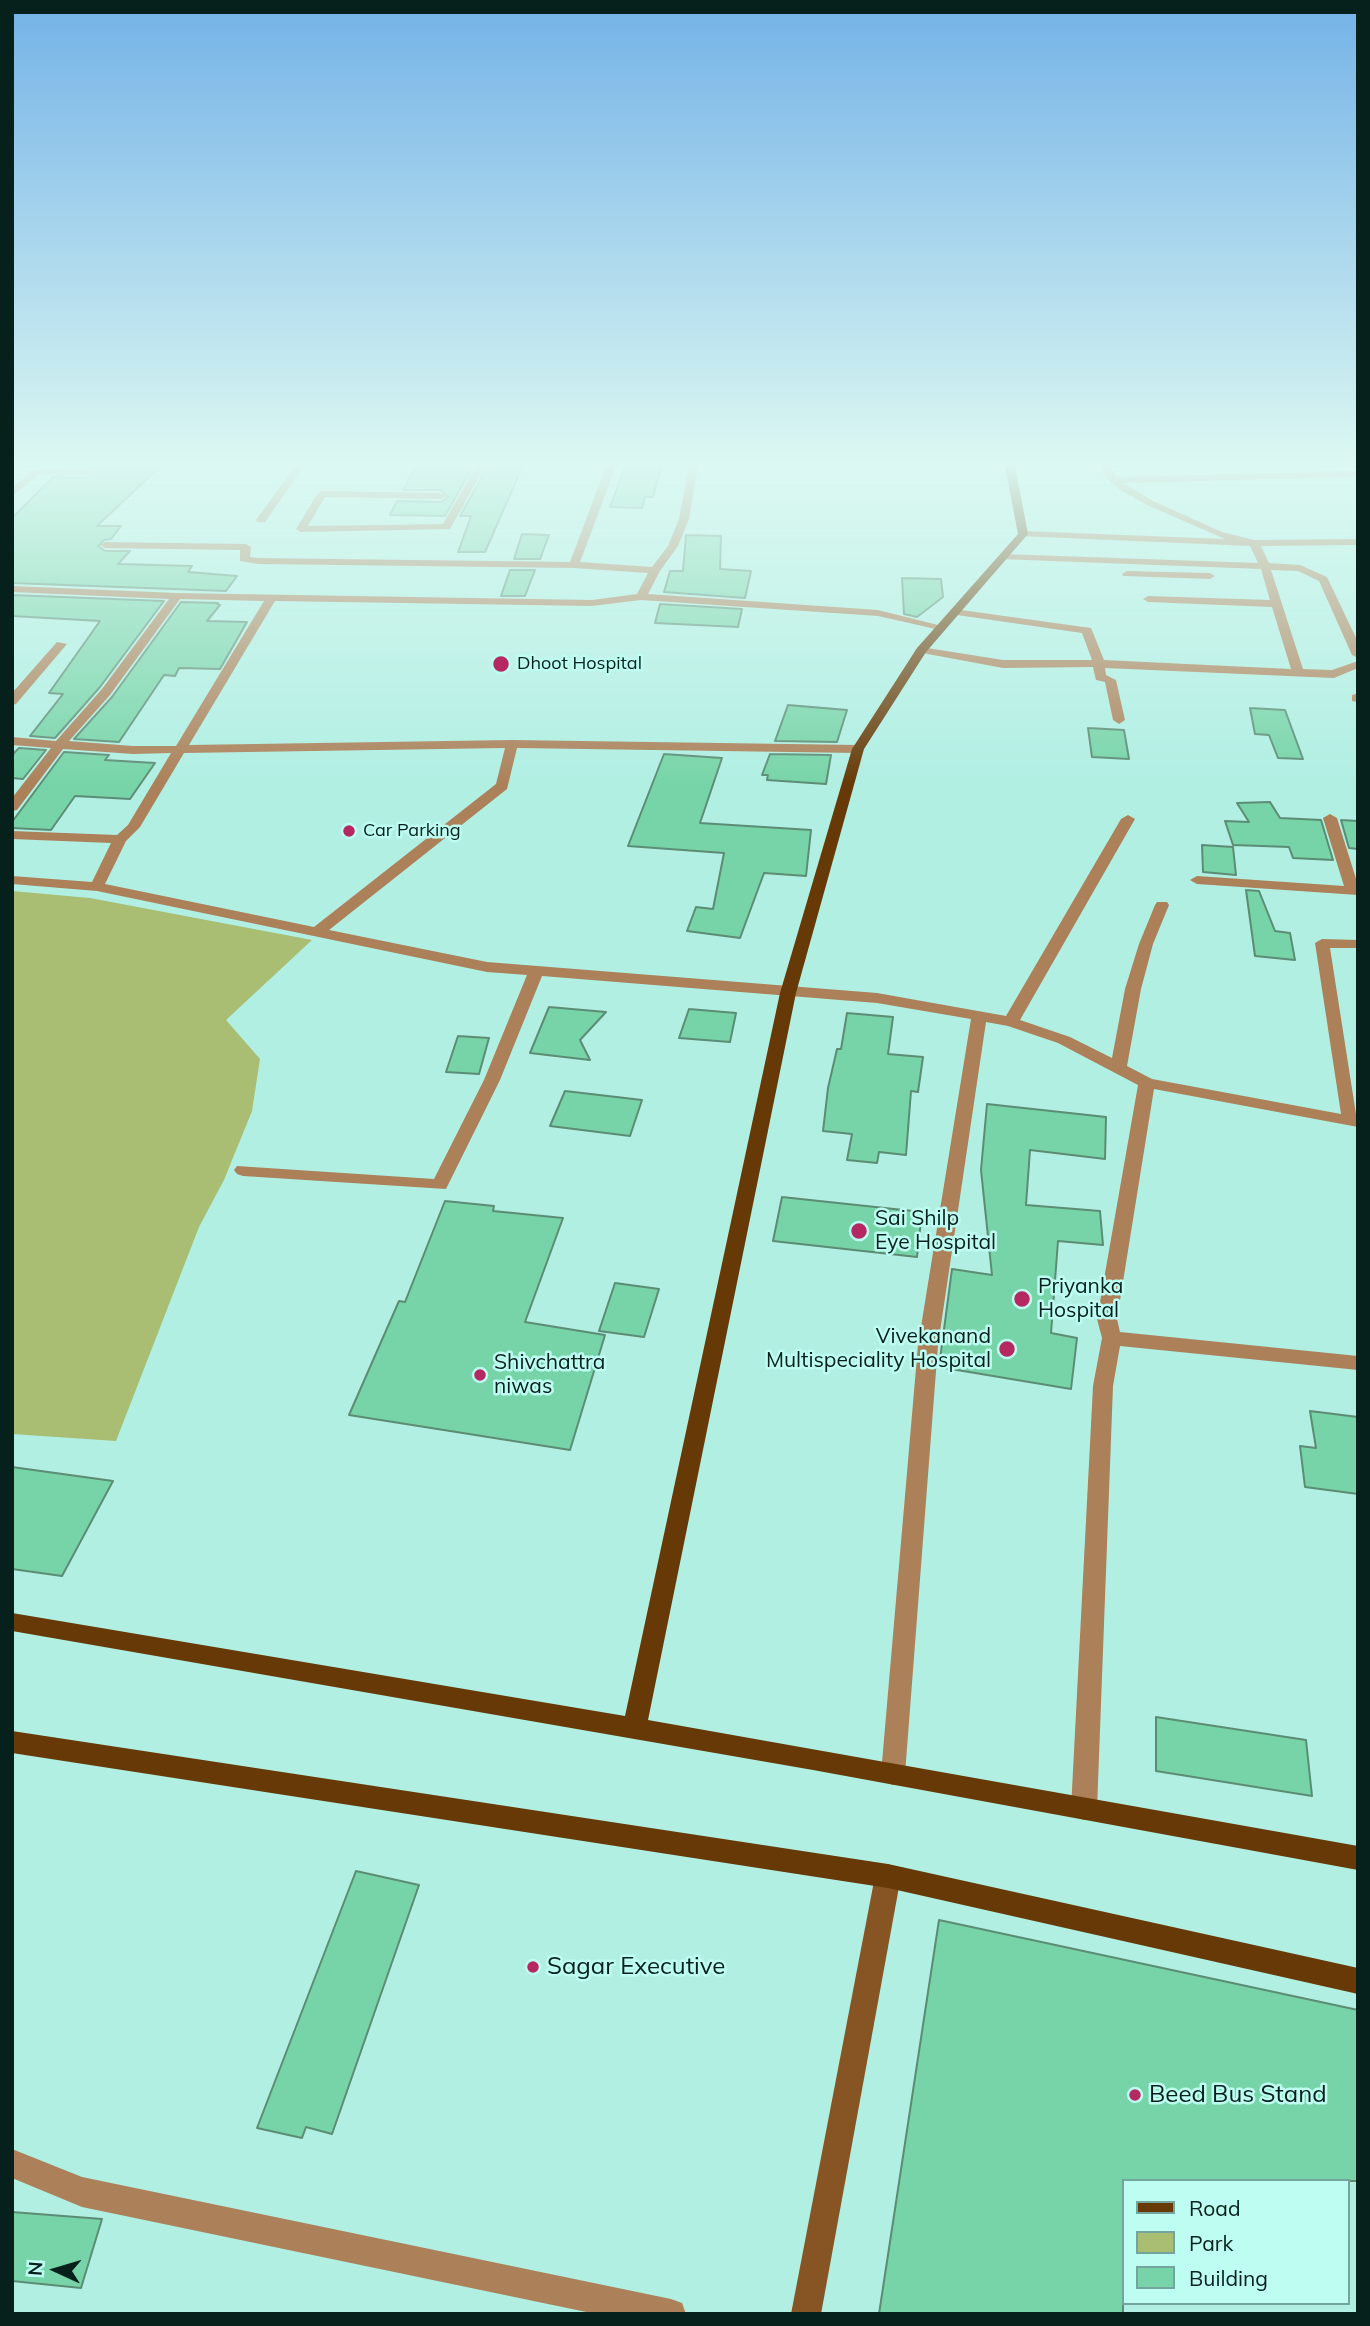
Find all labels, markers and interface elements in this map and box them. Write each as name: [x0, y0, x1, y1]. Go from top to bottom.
place label: Dhoot Hospital: [517, 653, 642, 675]
marker: Dhoot Hospital: [491, 654, 511, 674]
place label: Car Parking: [363, 820, 461, 842]
marker: Car Parking: [341, 823, 357, 839]
place label: Sai Shilp Eye Hospital: [875, 1206, 996, 1256]
marker: Sai Shilp Eye Hospital: [849, 1221, 869, 1241]
place label: Priyanka Hospital: [1038, 1274, 1123, 1324]
marker: Priyanka Hospital: [1012, 1289, 1032, 1309]
place label: Vivekanand Multispeciality Hospital: [766, 1324, 991, 1374]
marker: Vivekanand Multispeciality Hospital: [997, 1339, 1017, 1359]
place label: Shivchattra niwas: [494, 1350, 605, 1400]
marker: Shivchattra niwas: [472, 1367, 488, 1383]
place label: Sagar Executive: [547, 1953, 725, 1981]
marker: Sagar Executive: [525, 1959, 541, 1975]
place label: Beed Bus Stand: [1149, 2081, 1327, 2109]
marker: Beed Bus Stand: [1127, 2087, 1143, 2103]
legend: [1122, 2179, 1349, 2305]
text: Road: [1189, 2195, 1240, 2221]
text: Park: [1189, 2230, 1233, 2256]
north arrow: [21, 2235, 91, 2305]
text: N: [23, 2261, 48, 2277]
text: Building: [1189, 2265, 1268, 2291]

